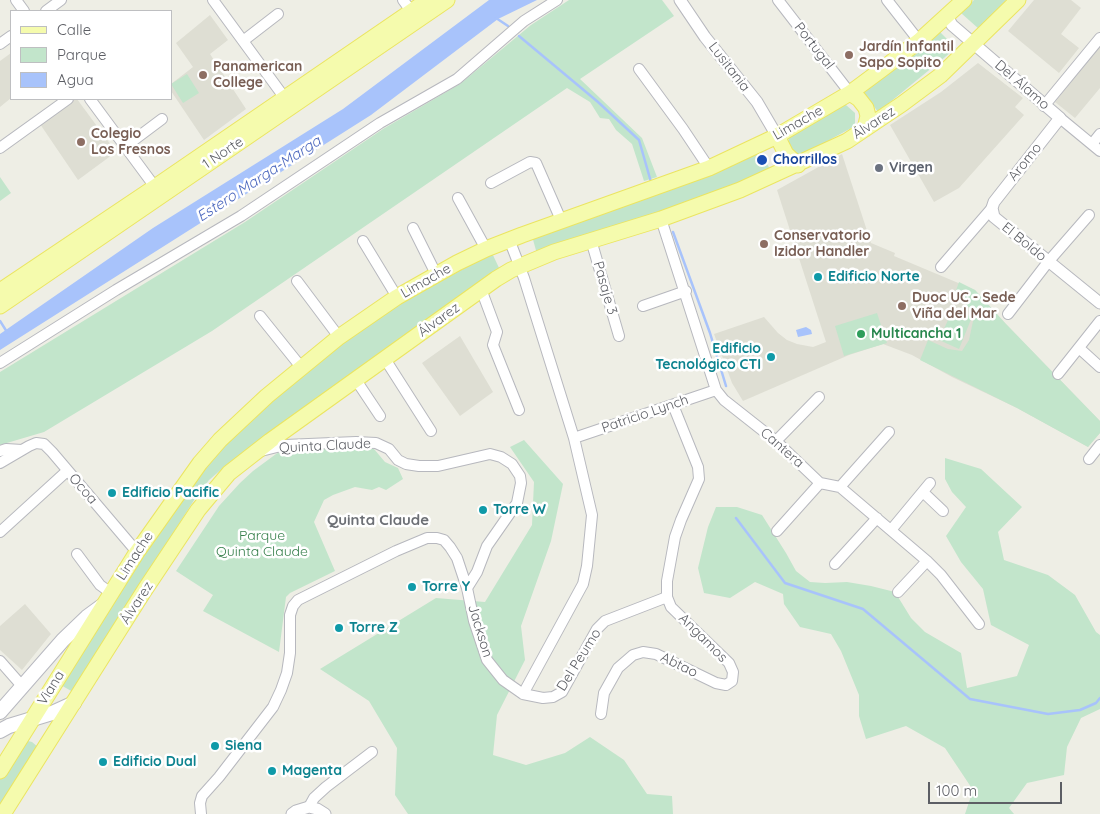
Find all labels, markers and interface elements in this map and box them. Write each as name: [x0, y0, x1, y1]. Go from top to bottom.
legend: [10, 10, 172, 100]
street label: Portugal: [790, 19, 838, 73]
text: Calle: [57, 20, 91, 39]
street label: Lusitania: [705, 39, 753, 95]
place label: Jardín Infantil Sapo Sopito: [859, 39, 954, 72]
text: Parque: [57, 45, 107, 64]
marker: Jardín Infantil Sapo Sopito: [843, 49, 855, 61]
street label: Del Álamo: [991, 57, 1053, 113]
place label: Panamerican College: [213, 59, 302, 92]
marker: Panamerican College: [197, 69, 209, 81]
text: Agua: [57, 70, 94, 89]
street label: Limache: [770, 102, 826, 144]
street label: Álvarez: [850, 103, 898, 143]
place label: Colegio Los Fresnos: [91, 126, 171, 158]
water label: Estero Marga-Marga: [194, 132, 324, 226]
street label: 1 Norte: [199, 133, 247, 173]
marker: Colegio Los Fresnos: [75, 136, 87, 148]
street label: Aromo: [1005, 140, 1045, 184]
place label: Chorrillos: [773, 152, 837, 168]
marker: Chorrillos: [755, 153, 769, 167]
place label: Virgen: [889, 160, 933, 176]
marker: Virgen: [873, 162, 885, 174]
street label: El Boldo: [998, 219, 1050, 265]
place label: Conservatorio Izidor Handler: [774, 228, 871, 260]
marker: Conservatorio Izidor Handler: [758, 238, 770, 250]
street label: Pasaje 3: [589, 259, 621, 317]
street label: Limache: [398, 260, 454, 302]
place label: Edificio Norte: [828, 269, 920, 285]
marker: Edificio Norte: [812, 271, 824, 283]
place label: Duoc UC - Sede Viña del Mar: [912, 290, 1016, 322]
street label: Álvarez: [415, 299, 463, 341]
marker: Duoc UC - Sede Viña del Mar: [896, 300, 908, 312]
place label: Multicancha 1: [871, 326, 962, 342]
marker: Multicancha 1: [855, 328, 867, 340]
place label: Edificio Tecnológico CTI: [655, 341, 761, 374]
marker: Edificio Tecnológico CTI: [765, 351, 777, 363]
street label: Patricio Lynch: [599, 391, 691, 437]
street label: Cantera: [757, 425, 807, 471]
street label: Quinta Claude: [279, 435, 371, 457]
street label: Ocoa: [65, 470, 101, 508]
place label: Edificio Pacific: [122, 485, 219, 501]
marker: Edificio Pacific: [106, 487, 118, 499]
place label: Torre W: [493, 502, 546, 518]
marker: Torre W: [477, 504, 489, 516]
district label: Quinta Claude: [327, 511, 429, 529]
street label: Limache: [113, 528, 157, 584]
park label: Parque Quinta Claude: [216, 528, 308, 560]
street label: Álvarez: [117, 579, 157, 627]
place label: Torre Y: [422, 579, 470, 595]
marker: Torre Y: [406, 581, 418, 593]
street label: Jackson: [464, 603, 496, 659]
street label: Angamos: [675, 610, 731, 666]
place label: Torre Z: [349, 620, 398, 636]
marker: Torre Z: [333, 622, 345, 634]
street label: Del Peumo: [553, 626, 605, 694]
street label: Abtao: [658, 649, 700, 681]
street label: Viana: [34, 668, 68, 708]
place label: Siena: [225, 738, 262, 754]
marker: Siena: [209, 740, 221, 752]
place label: Edificio Dual: [113, 754, 196, 770]
marker: Edificio Dual: [97, 756, 109, 768]
place label: Magenta: [282, 763, 342, 779]
marker: Magenta: [266, 765, 278, 777]
scale bar: [930, 772, 1064, 804]
text: 100 m: [936, 781, 977, 800]

